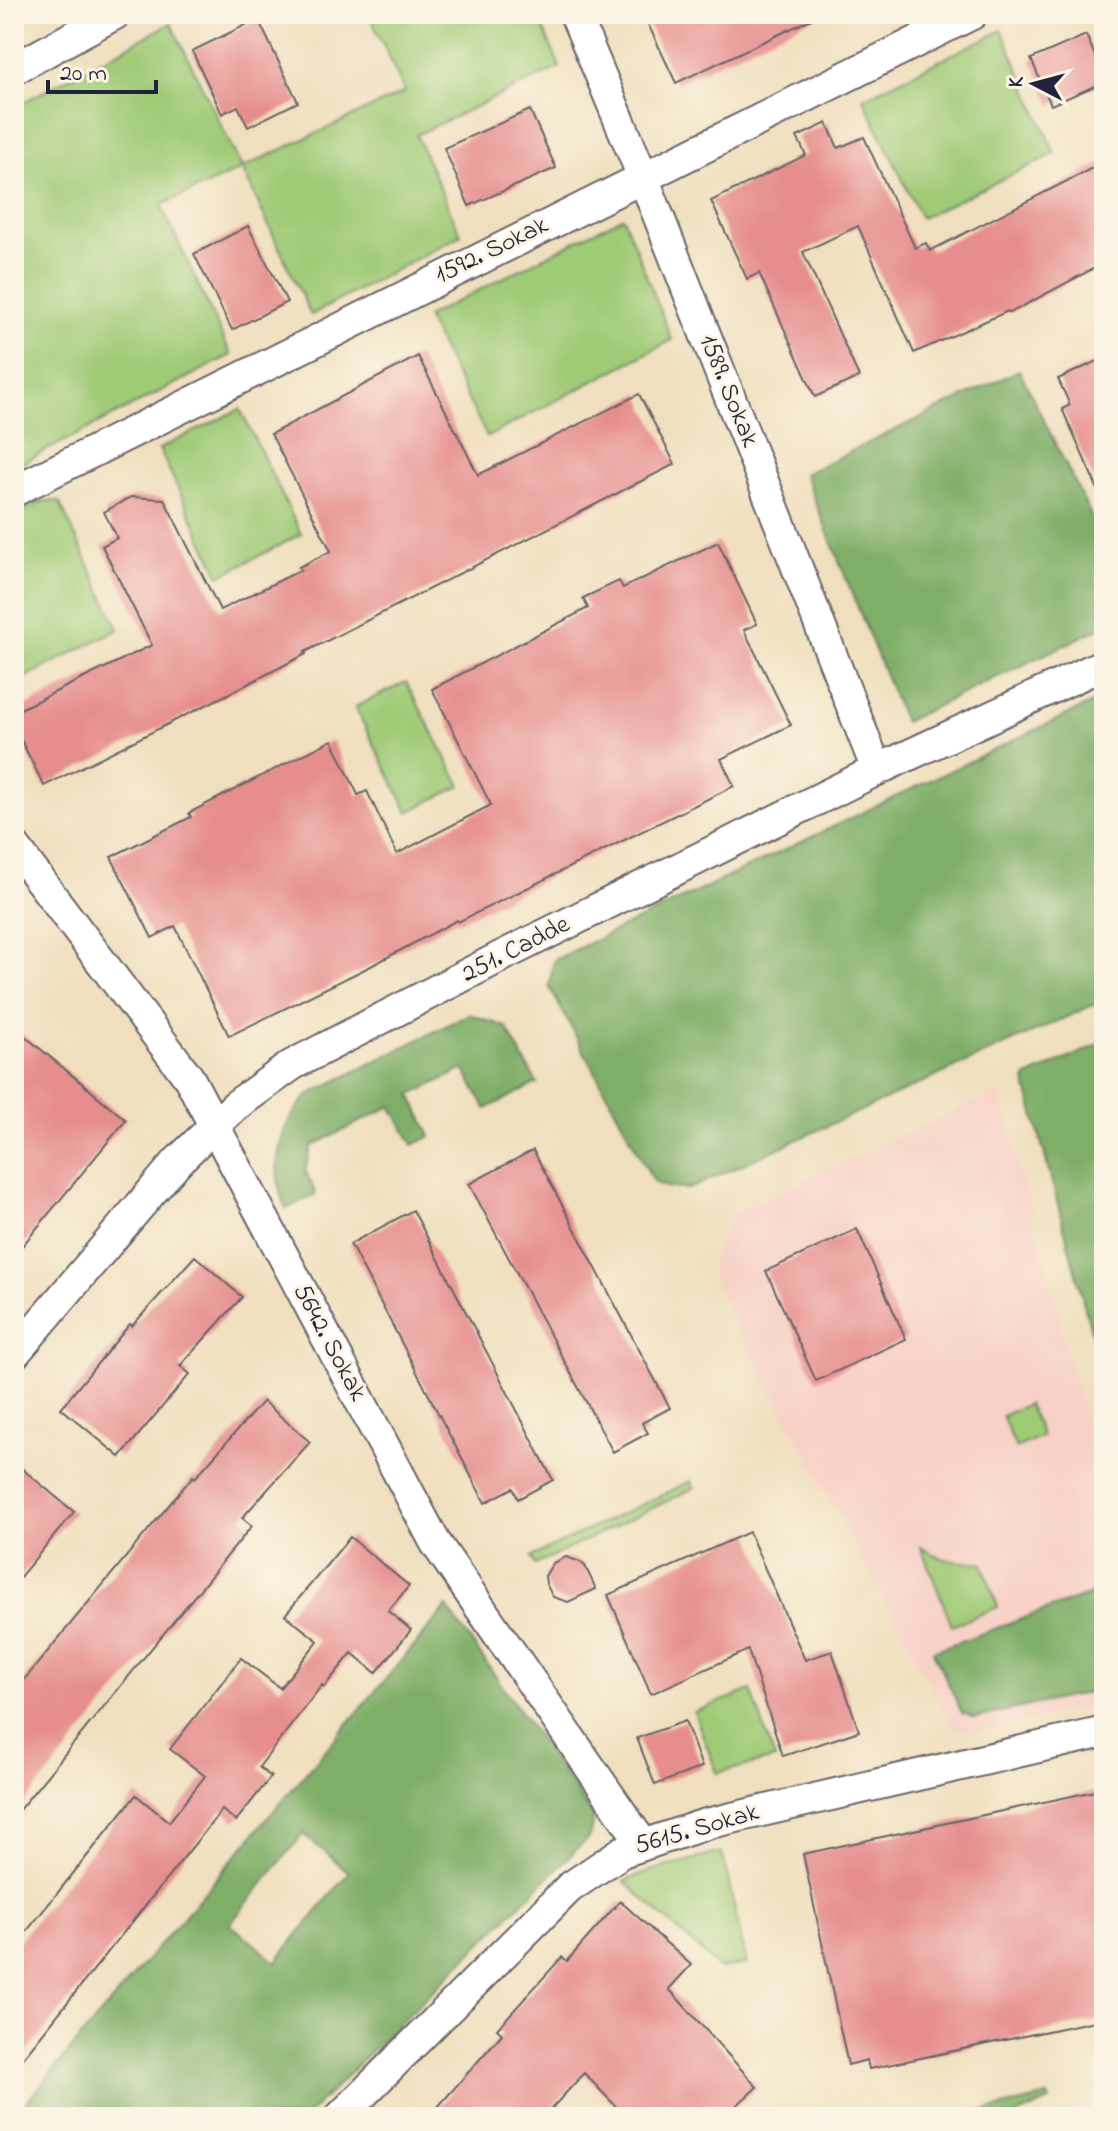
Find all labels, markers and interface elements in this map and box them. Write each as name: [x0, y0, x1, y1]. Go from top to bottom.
scale bar: [48, 44, 156, 94]
north arrow: [994, 44, 1074, 124]
text: 20 m: [60, 57, 107, 92]
text: K: [1001, 74, 1034, 89]
street label: 1592. Sokak: [429, 207, 556, 295]
street label: 1589. Sokak: [688, 329, 768, 454]
street label: 251. Cadde: [455, 906, 577, 994]
street label: 5642. Sokak: [282, 1278, 376, 1409]
street label: 5615. Sokak: [630, 1794, 764, 1866]

